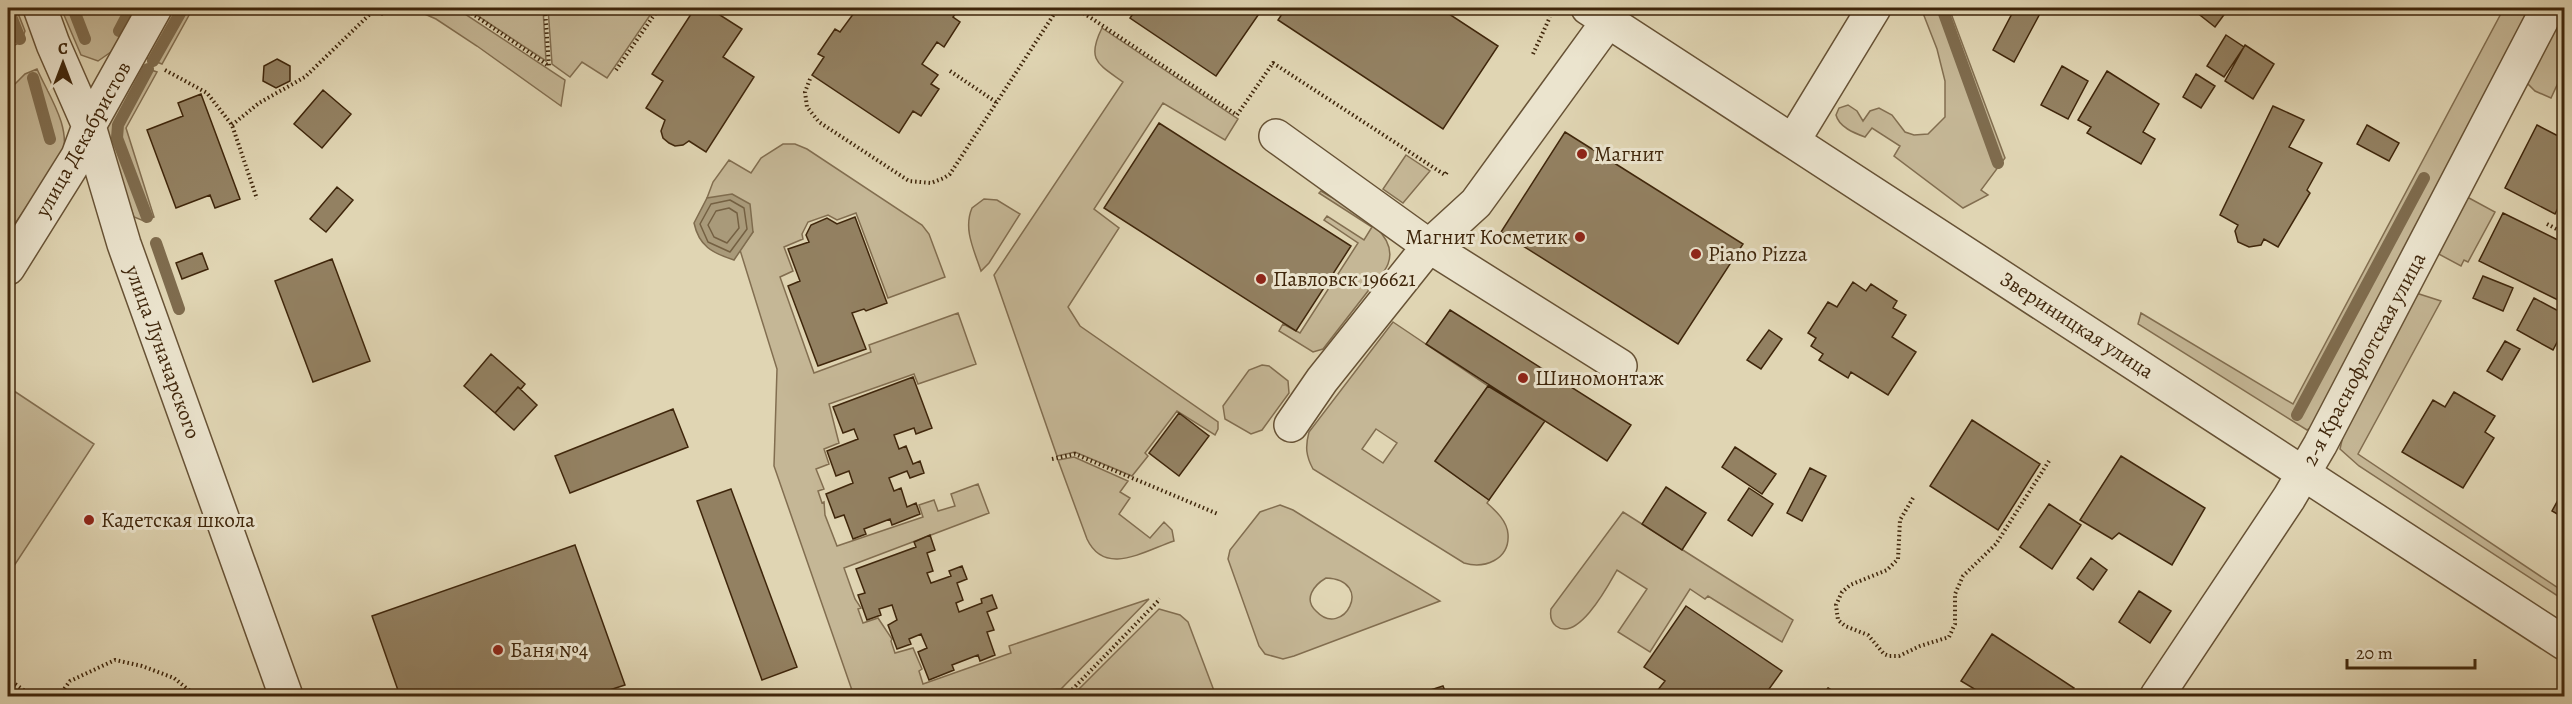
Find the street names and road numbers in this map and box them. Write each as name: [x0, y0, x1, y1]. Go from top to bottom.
street label: улица Декабристов: [28, 56, 138, 223]
street label: 2-я Краснофлотская улица: [2296, 247, 2432, 471]
street label: улица Луначарского: [118, 260, 207, 443]
street label: Звериницкая улица: [1995, 265, 2160, 385]

